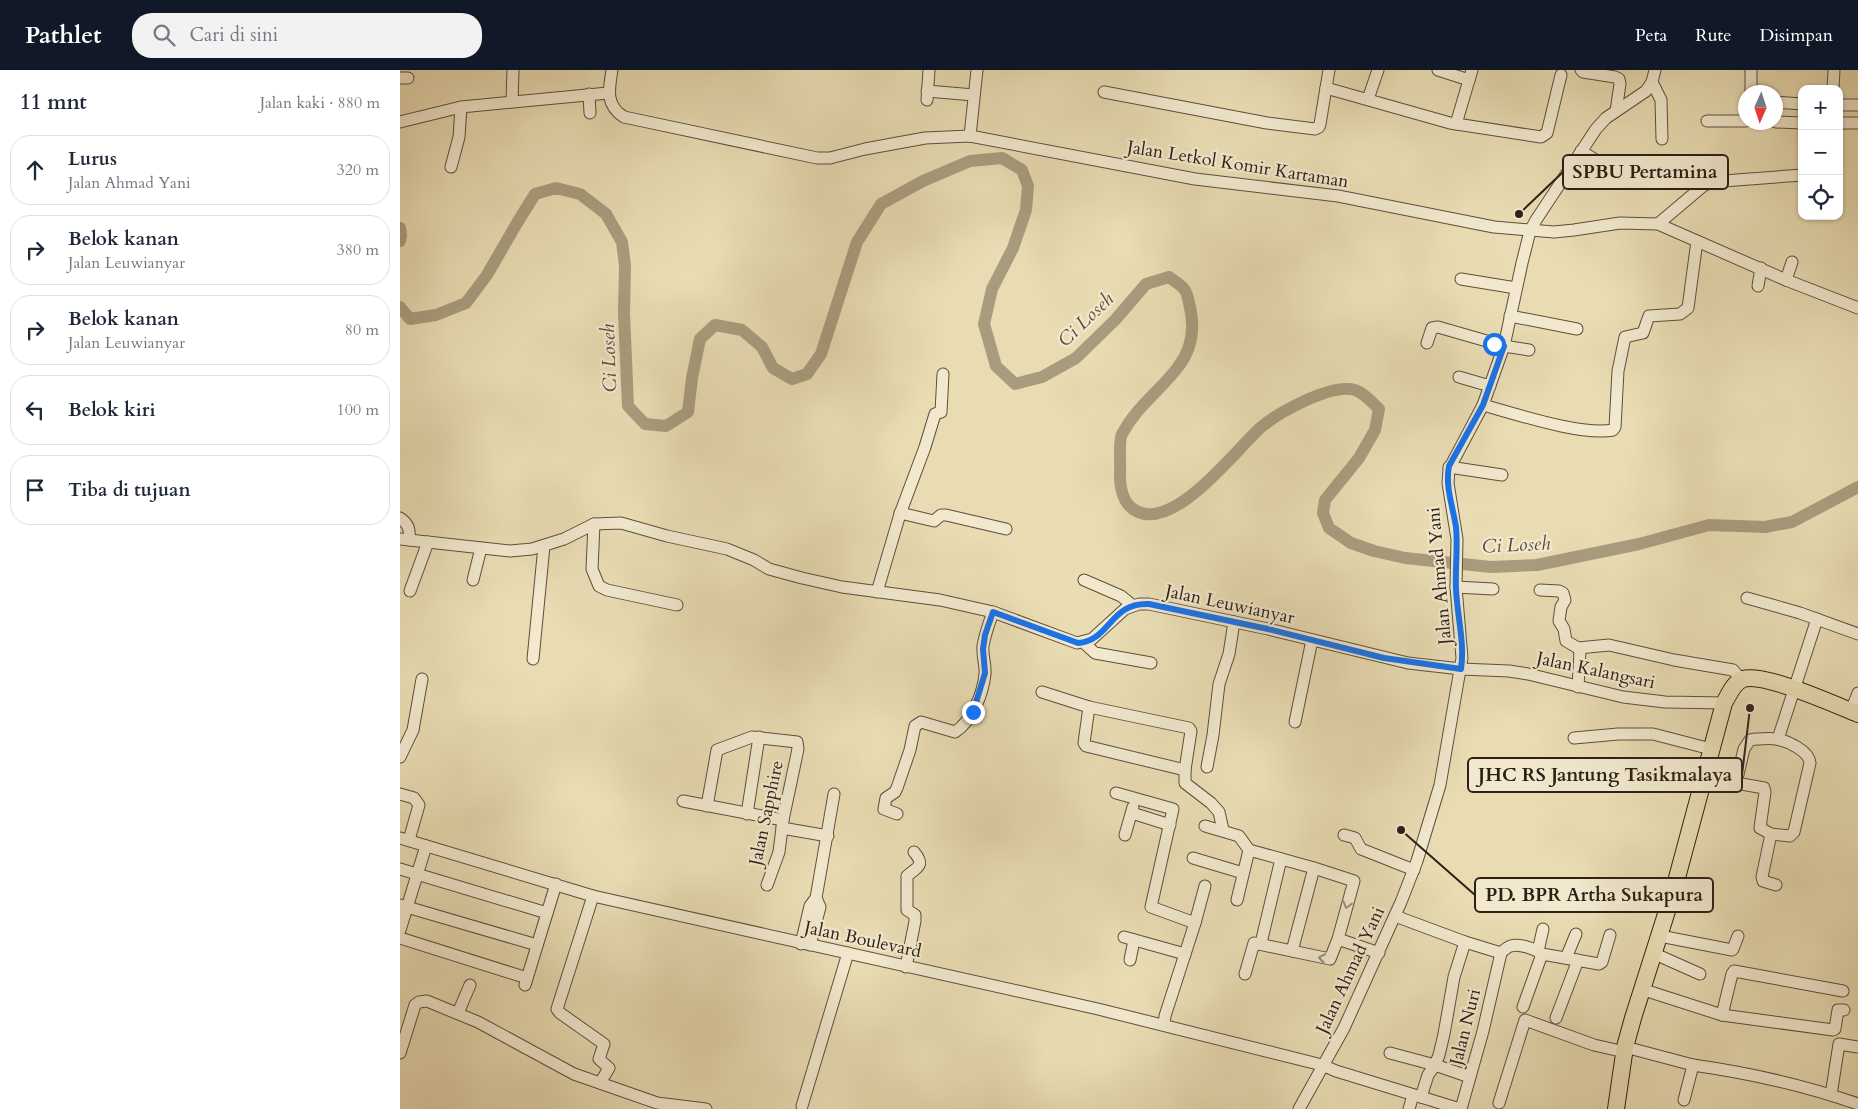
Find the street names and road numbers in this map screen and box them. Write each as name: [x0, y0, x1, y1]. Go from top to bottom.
street label: Jalan Letkol Komir Kartaman: [1122, 134, 1351, 194]
street label: Jalan Ahmad Yani: [1421, 506, 1458, 649]
street label: Jalan Leuwianyar: [1160, 578, 1297, 630]
street label: Jalan Kalangsari: [1531, 645, 1657, 695]
street label: Jalan Sapphire: [743, 758, 790, 871]
street label: Jalan Ahmad Yani: [1309, 902, 1391, 1041]
street label: Jalan Boulevard: [799, 914, 924, 964]
street label: Jalan Nuri: [1443, 986, 1487, 1071]

